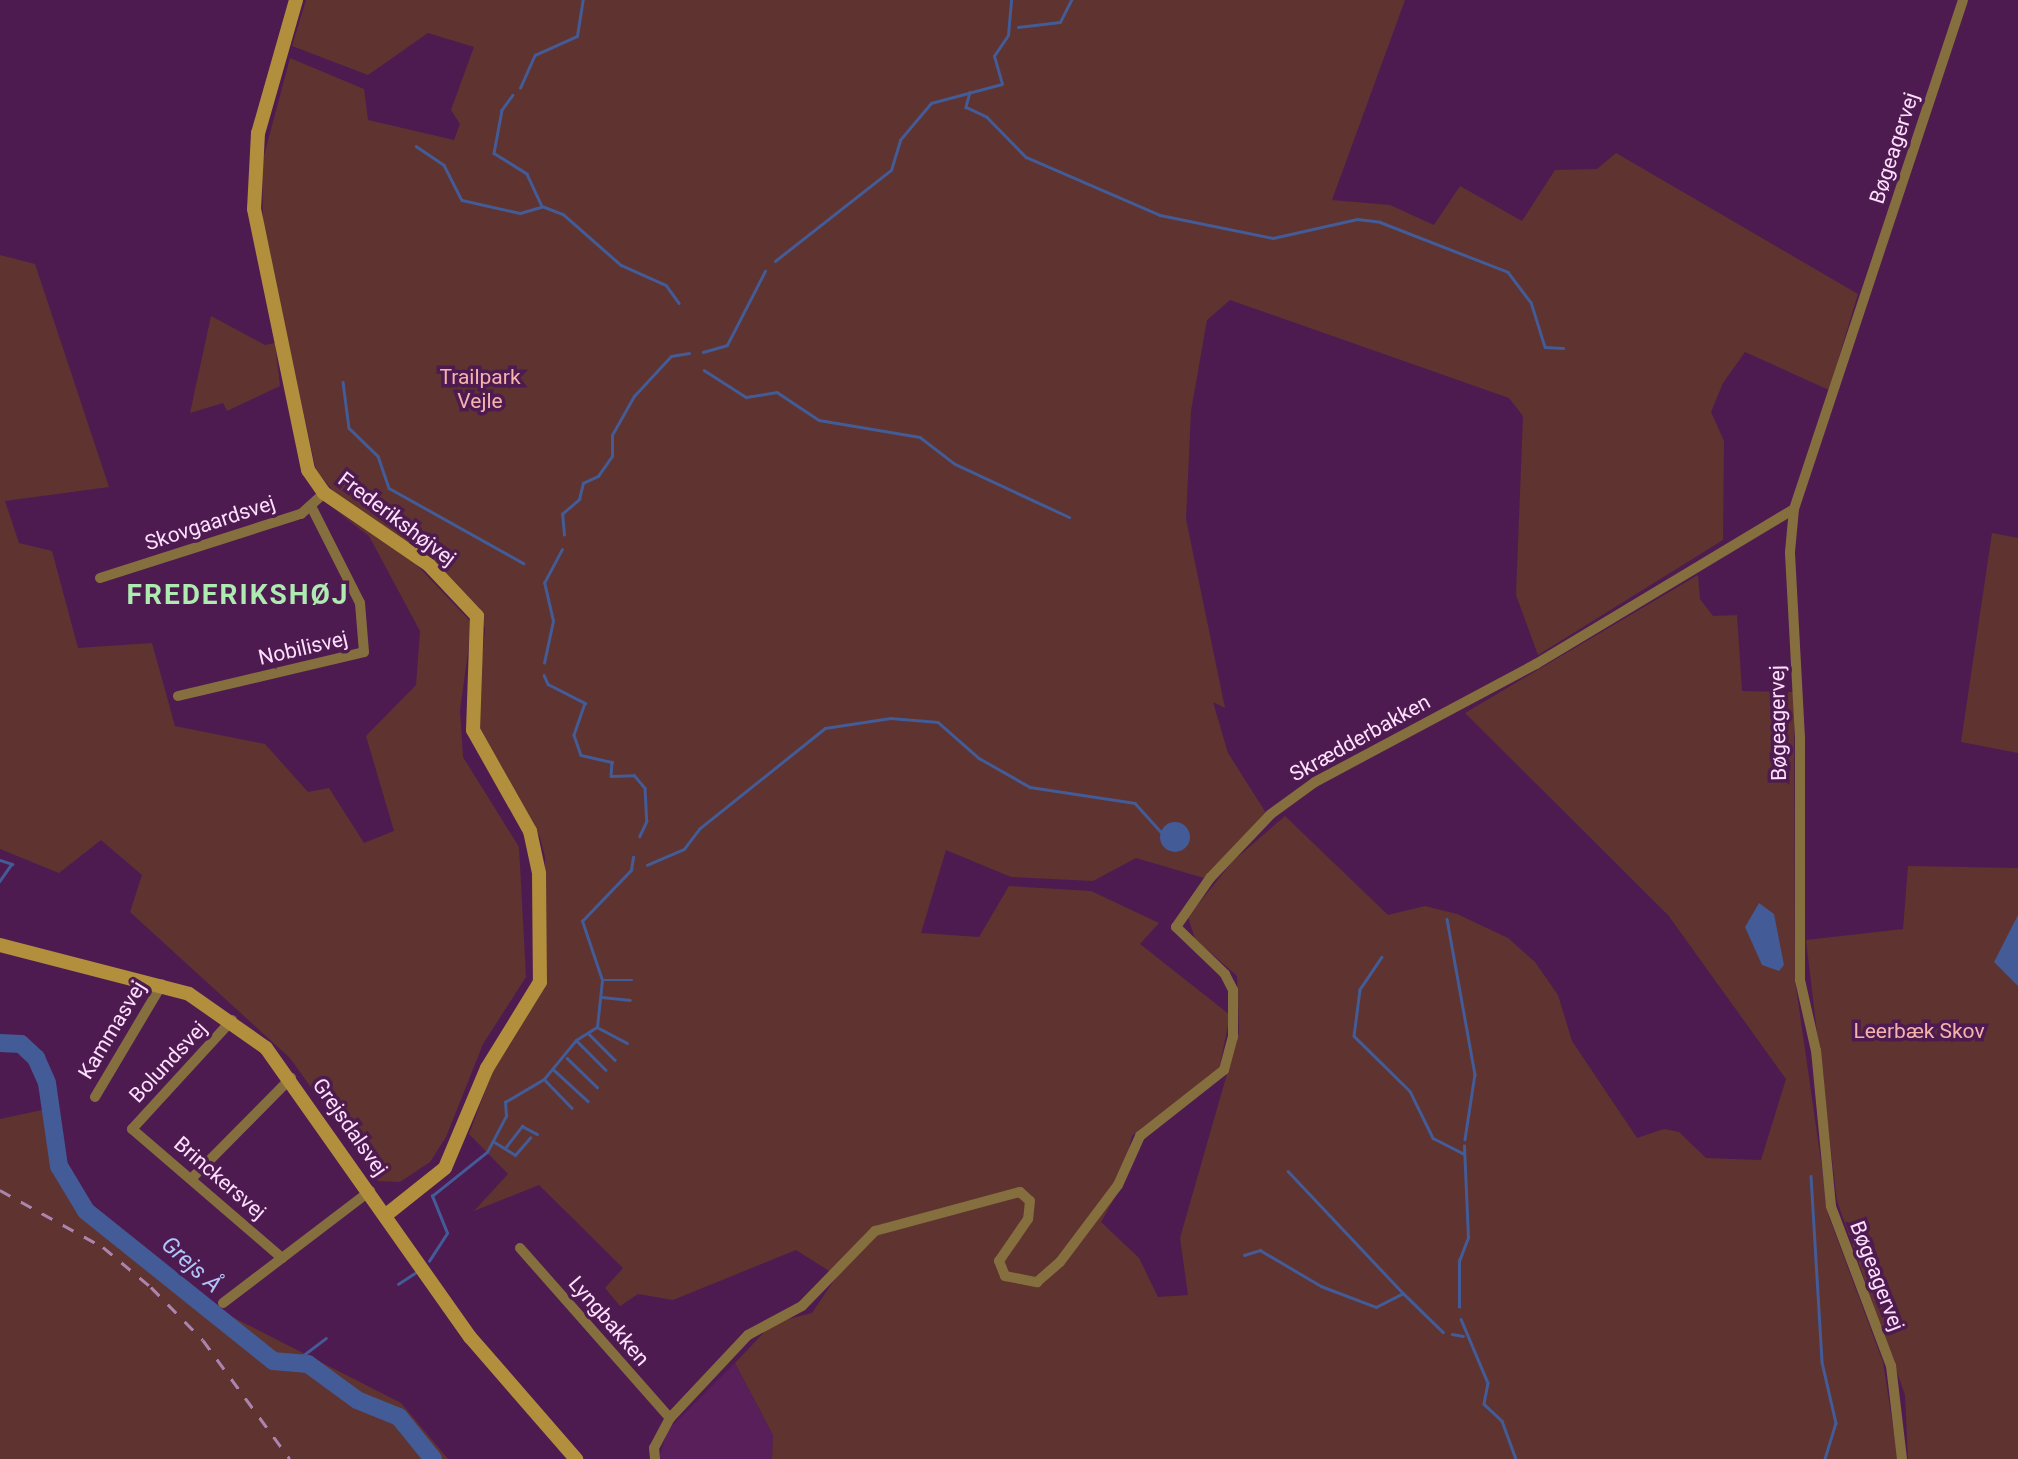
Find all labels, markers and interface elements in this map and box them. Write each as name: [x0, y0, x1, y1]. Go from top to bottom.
street label: Bøgeagervej: [1864, 89, 1924, 207]
park label: Trailpark Vejle: [439, 364, 521, 414]
street label: Frederikshøjvej: [333, 467, 461, 571]
street label: Skovgaardsvej: [142, 490, 278, 556]
district label: FREDERIKSHØJ: [128, 578, 348, 612]
street label: Nobilisvej: [256, 625, 350, 671]
street label: Bøgeagervej: [1764, 665, 1792, 781]
street label: Skrædderbakken: [1285, 689, 1435, 787]
street label: Kammasvej: [73, 976, 151, 1084]
street label: Bolundsvej: [124, 1016, 212, 1108]
park label: Leerbæk Skov: [1853, 1018, 1985, 1044]
street label: Grejsdalsvej: [307, 1073, 393, 1181]
street label: Brinckersvej: [169, 1131, 271, 1225]
street label: Bøgeagervej: [1844, 1217, 1910, 1335]
water label: Grejs Å: [155, 1231, 227, 1299]
street label: Lyngbakken: [563, 1271, 655, 1371]

